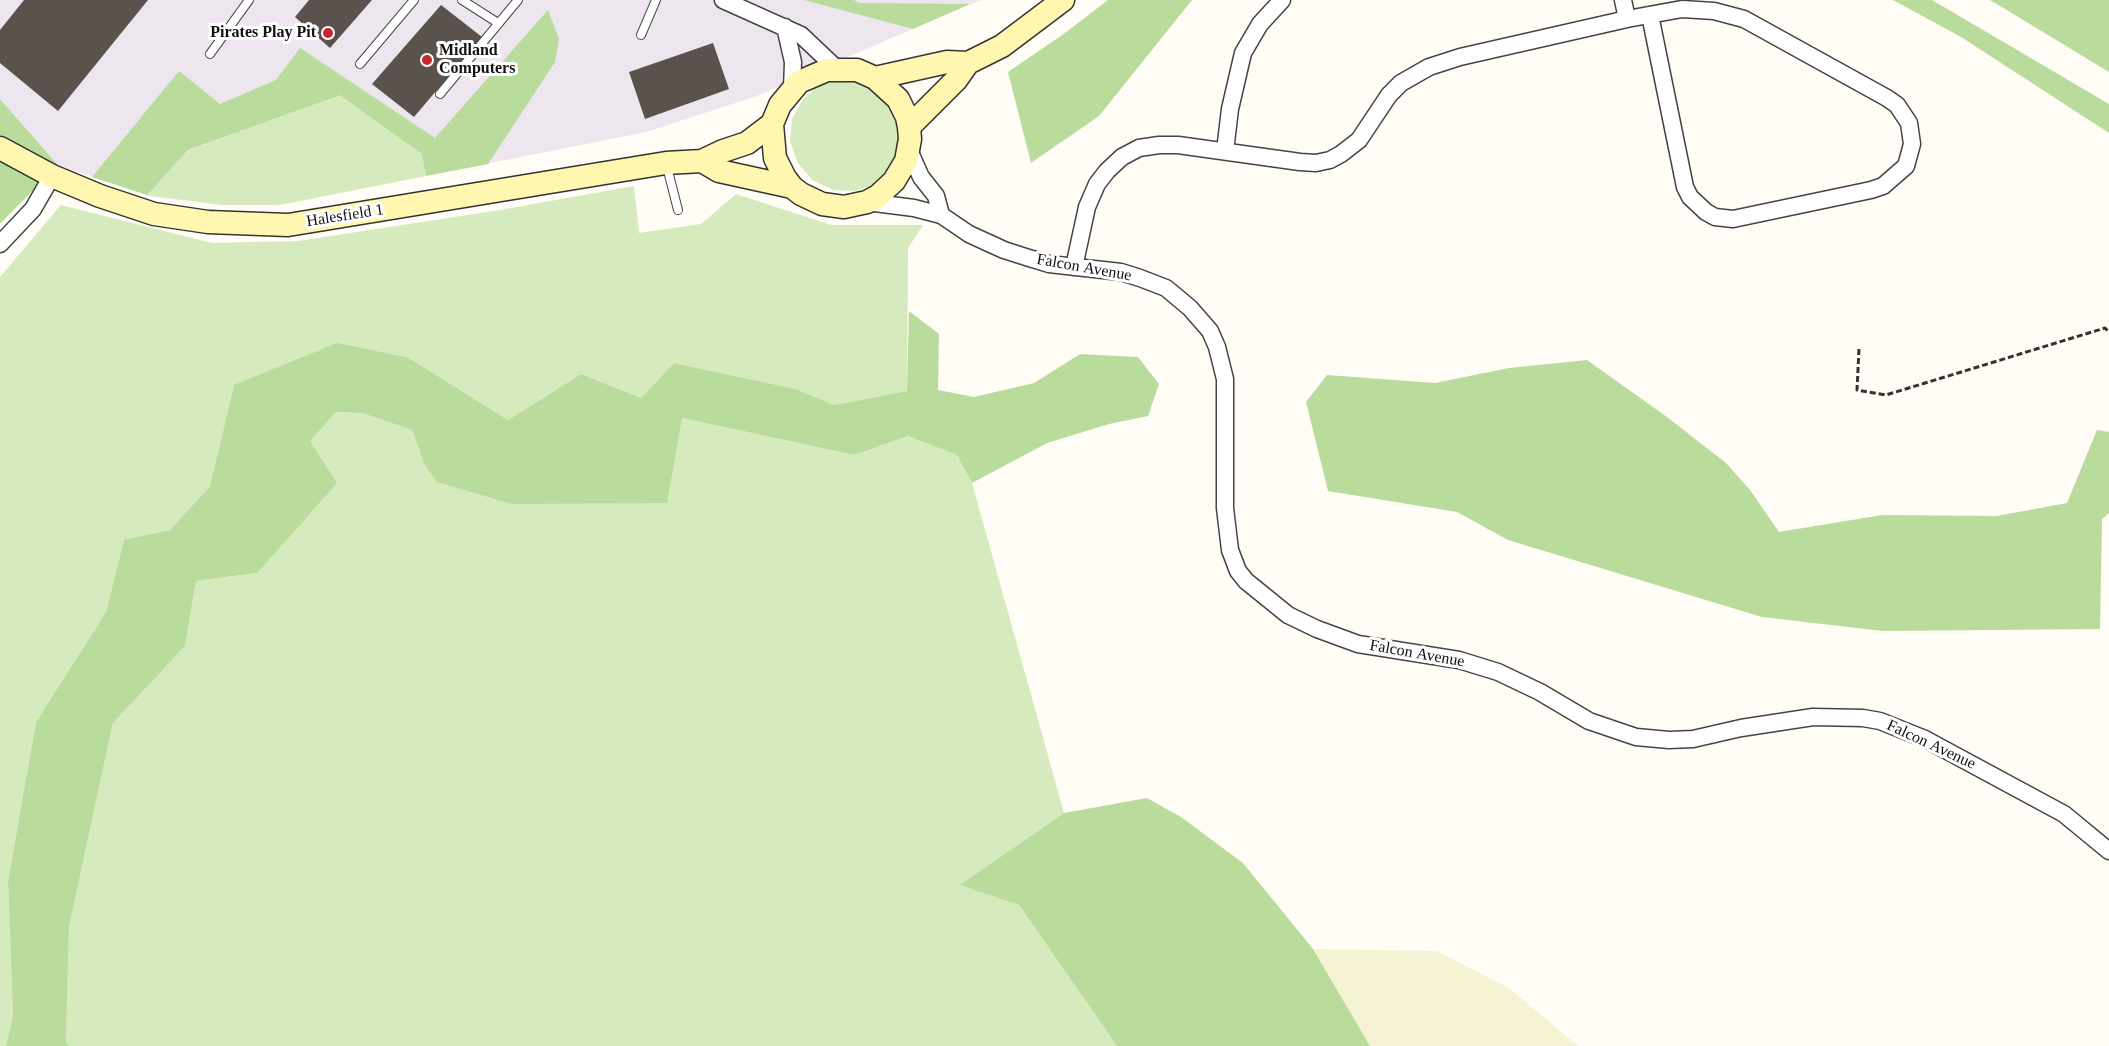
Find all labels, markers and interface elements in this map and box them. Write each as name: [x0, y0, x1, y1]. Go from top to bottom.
place label: Pirates Play Pit: [210, 23, 316, 43]
marker: Pirates Play Pit: [321, 26, 335, 40]
place label: Midland Computers: [439, 41, 515, 79]
marker: Midland Computers: [420, 53, 434, 67]
street label: Halesfield 1: [305, 200, 385, 232]
street label: Falcon Avenue: [1035, 250, 1133, 286]
street label: Falcon Avenue: [1368, 636, 1466, 672]
street label: Falcon Avenue: [1883, 716, 1979, 774]

